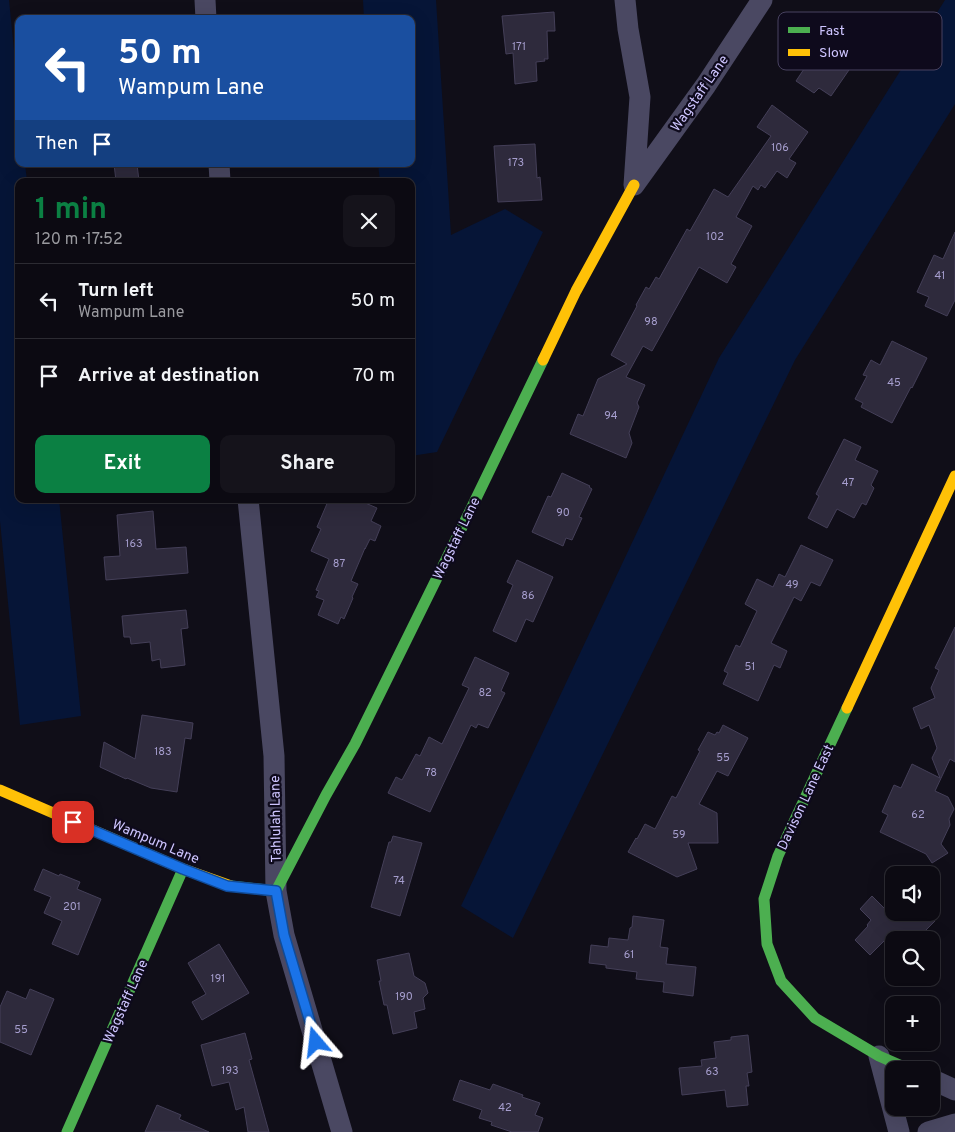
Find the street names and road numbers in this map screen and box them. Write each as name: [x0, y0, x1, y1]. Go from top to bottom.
street label: Wagstaff Lane: [668, 52, 733, 135]
street label: Wagstaff Lane: [430, 495, 485, 583]
street label: Davison Lane East: [774, 742, 838, 853]
street label: Tahlulah Lane: [267, 775, 286, 863]
street label: Wampum Lane: [109, 816, 202, 868]
street label: Wagstaff Lane: [100, 957, 152, 1046]

